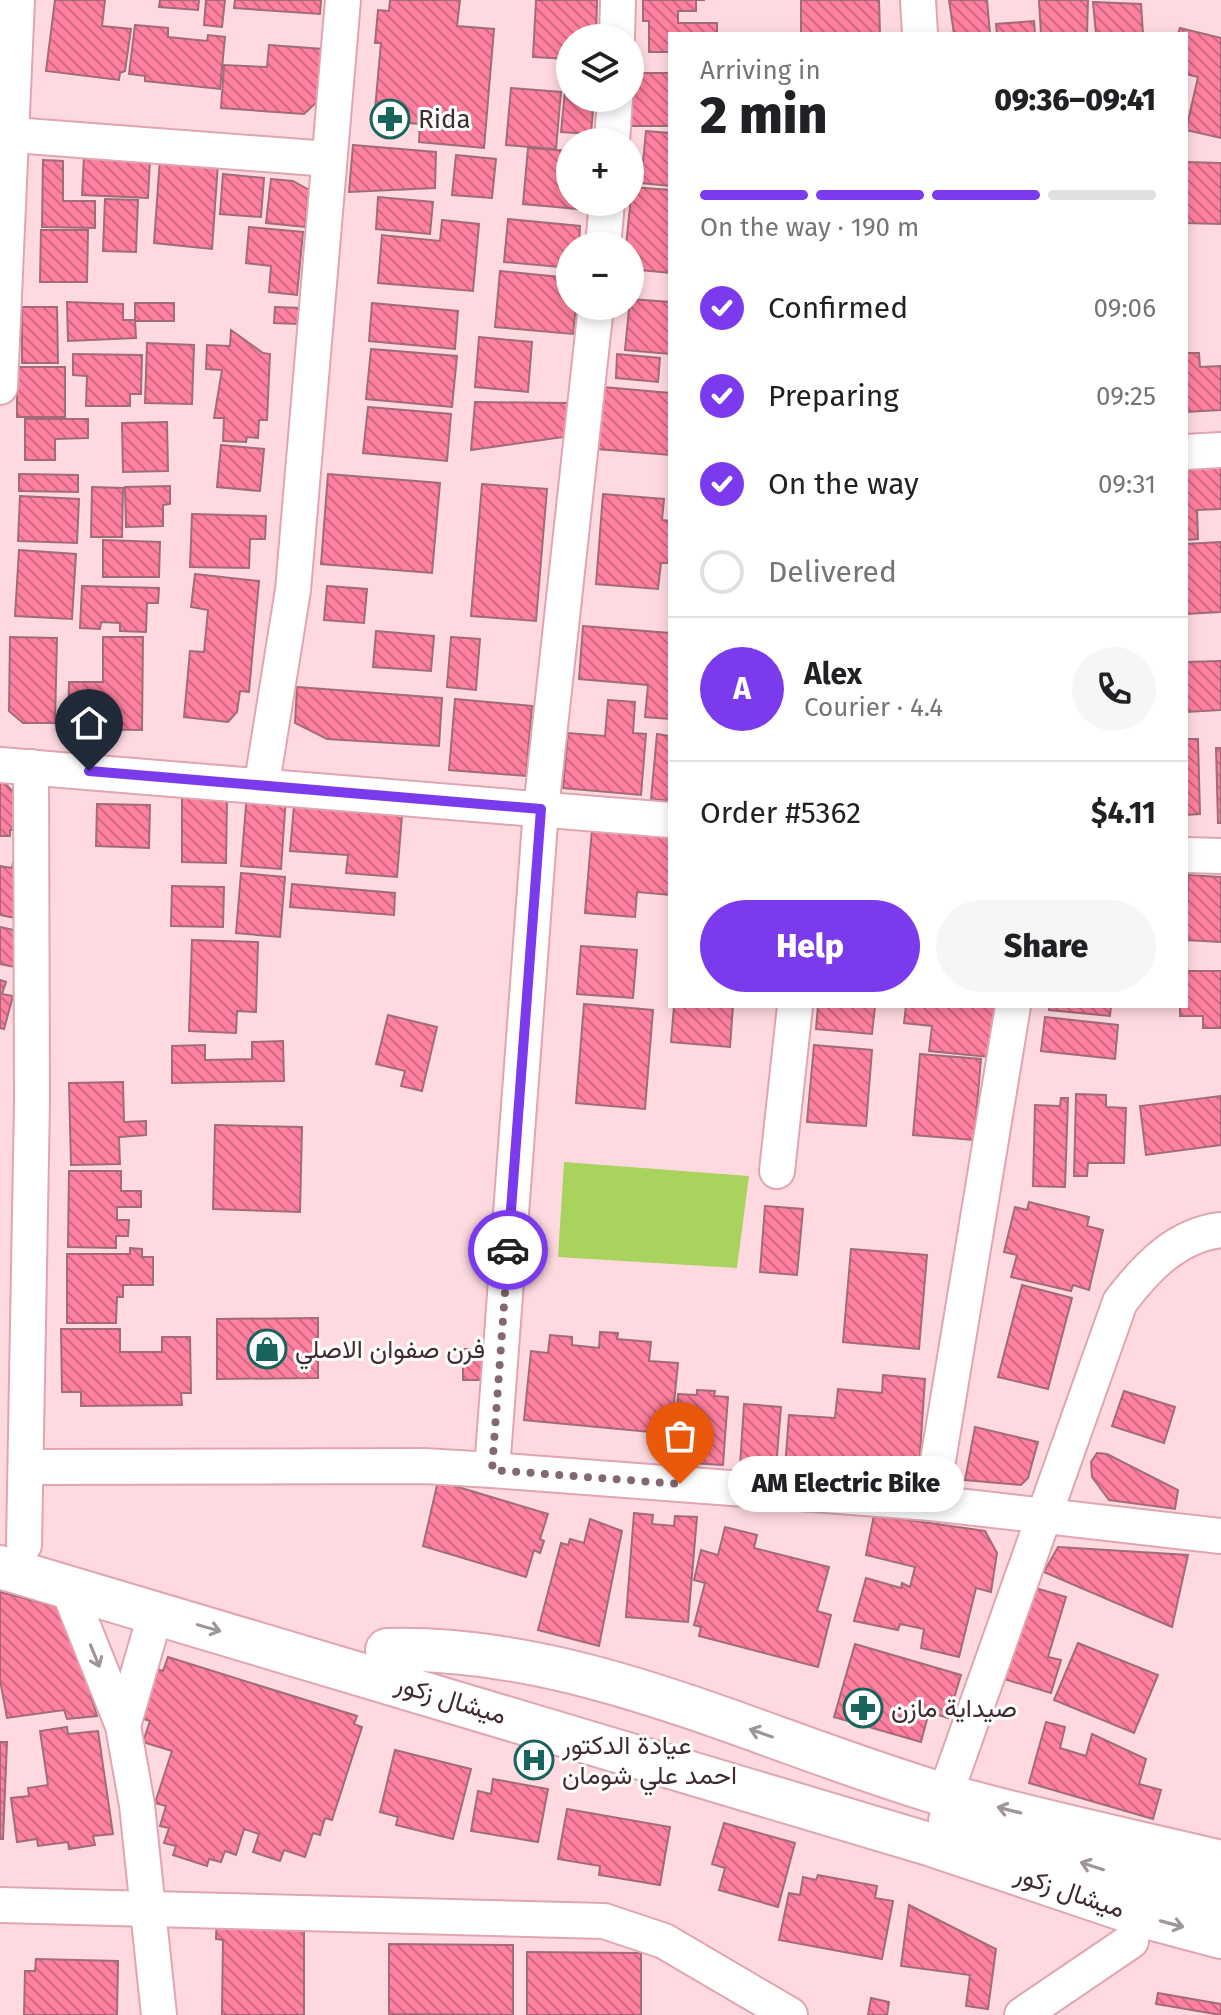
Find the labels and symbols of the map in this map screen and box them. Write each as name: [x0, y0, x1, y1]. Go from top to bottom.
pharmacy icon: Rida: [369, 98, 411, 140]
place label: Rida: [418, 104, 471, 135]
pin: [55, 689, 123, 771]
courier: [468, 1210, 548, 1290]
shop icon: فرن صفوان الاصلي: [246, 1328, 288, 1370]
place label: فرن صفوان الاصلي: [295, 1334, 485, 1370]
pin: [646, 1402, 714, 1484]
callout: AM Electric Bike: [728, 1456, 964, 1512]
one-way arrow: [196, 1621, 222, 1636]
one-way arrow: [88, 1643, 103, 1668]
street label: ميشال زكور: [391, 1668, 510, 1731]
pharmacy icon: صيداية مازن: [842, 1687, 884, 1729]
place label: صيداية مازن: [891, 1693, 1017, 1724]
one-way arrow: [749, 1725, 775, 1740]
place label: عيادة الدكتور احمد علي شومان: [561, 1730, 737, 1796]
hospital icon: عيادة الدكتور احمد علي شومان: [513, 1739, 555, 1781]
one-way arrow: [997, 1802, 1023, 1817]
street label: ميشال زكور: [1010, 1858, 1129, 1925]
one-way arrow: [1080, 1858, 1106, 1873]
one-way arrow: [1159, 1918, 1185, 1933]

